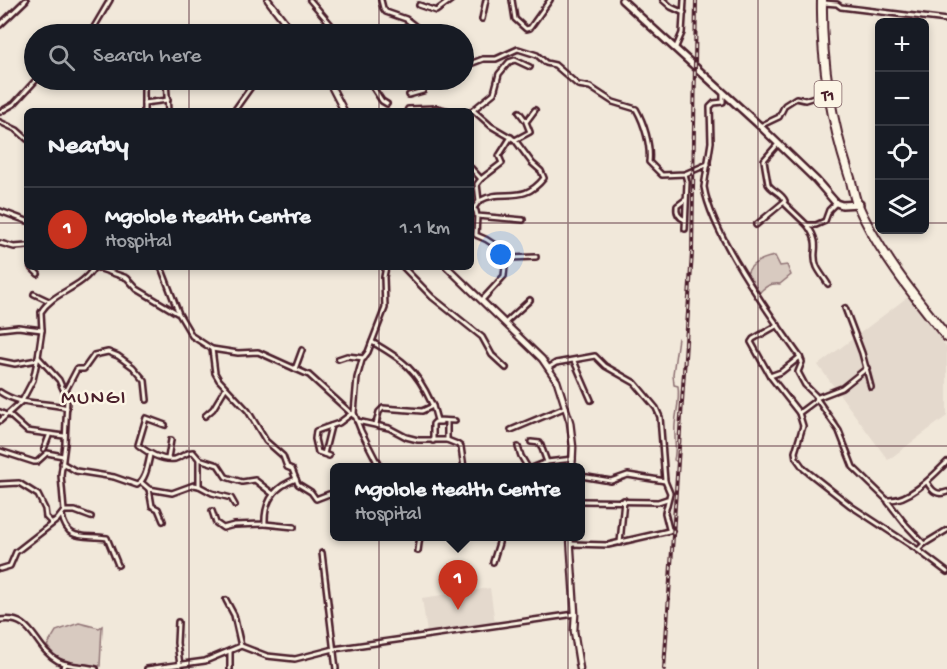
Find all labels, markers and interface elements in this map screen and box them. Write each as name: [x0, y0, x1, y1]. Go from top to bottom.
map controls: [875, 18, 929, 234]
button: +: [875, 18, 929, 72]
search box: [24, 24, 474, 90]
icon: search: [45, 41, 78, 74]
text: Search here: [93, 44, 201, 70]
button: −: [875, 72, 929, 126]
road number: T1: [814, 81, 842, 107]
button: locate: [875, 126, 929, 180]
text: Nearby: [48, 132, 129, 163]
button: layers: [875, 180, 929, 234]
text: Mgolole Health Centre: [105, 205, 311, 231]
text: 1: [63, 218, 72, 241]
text: 1.1 km: [400, 218, 450, 241]
text: Hospital: [105, 231, 172, 254]
your location: [486, 240, 515, 269]
district label: MUNGI: [61, 387, 127, 412]
popup: [330, 463, 585, 541]
text: Mgolole Health Centre: [355, 478, 560, 504]
text: Hospital: [355, 504, 422, 527]
pin: 1: [438, 560, 478, 610]

